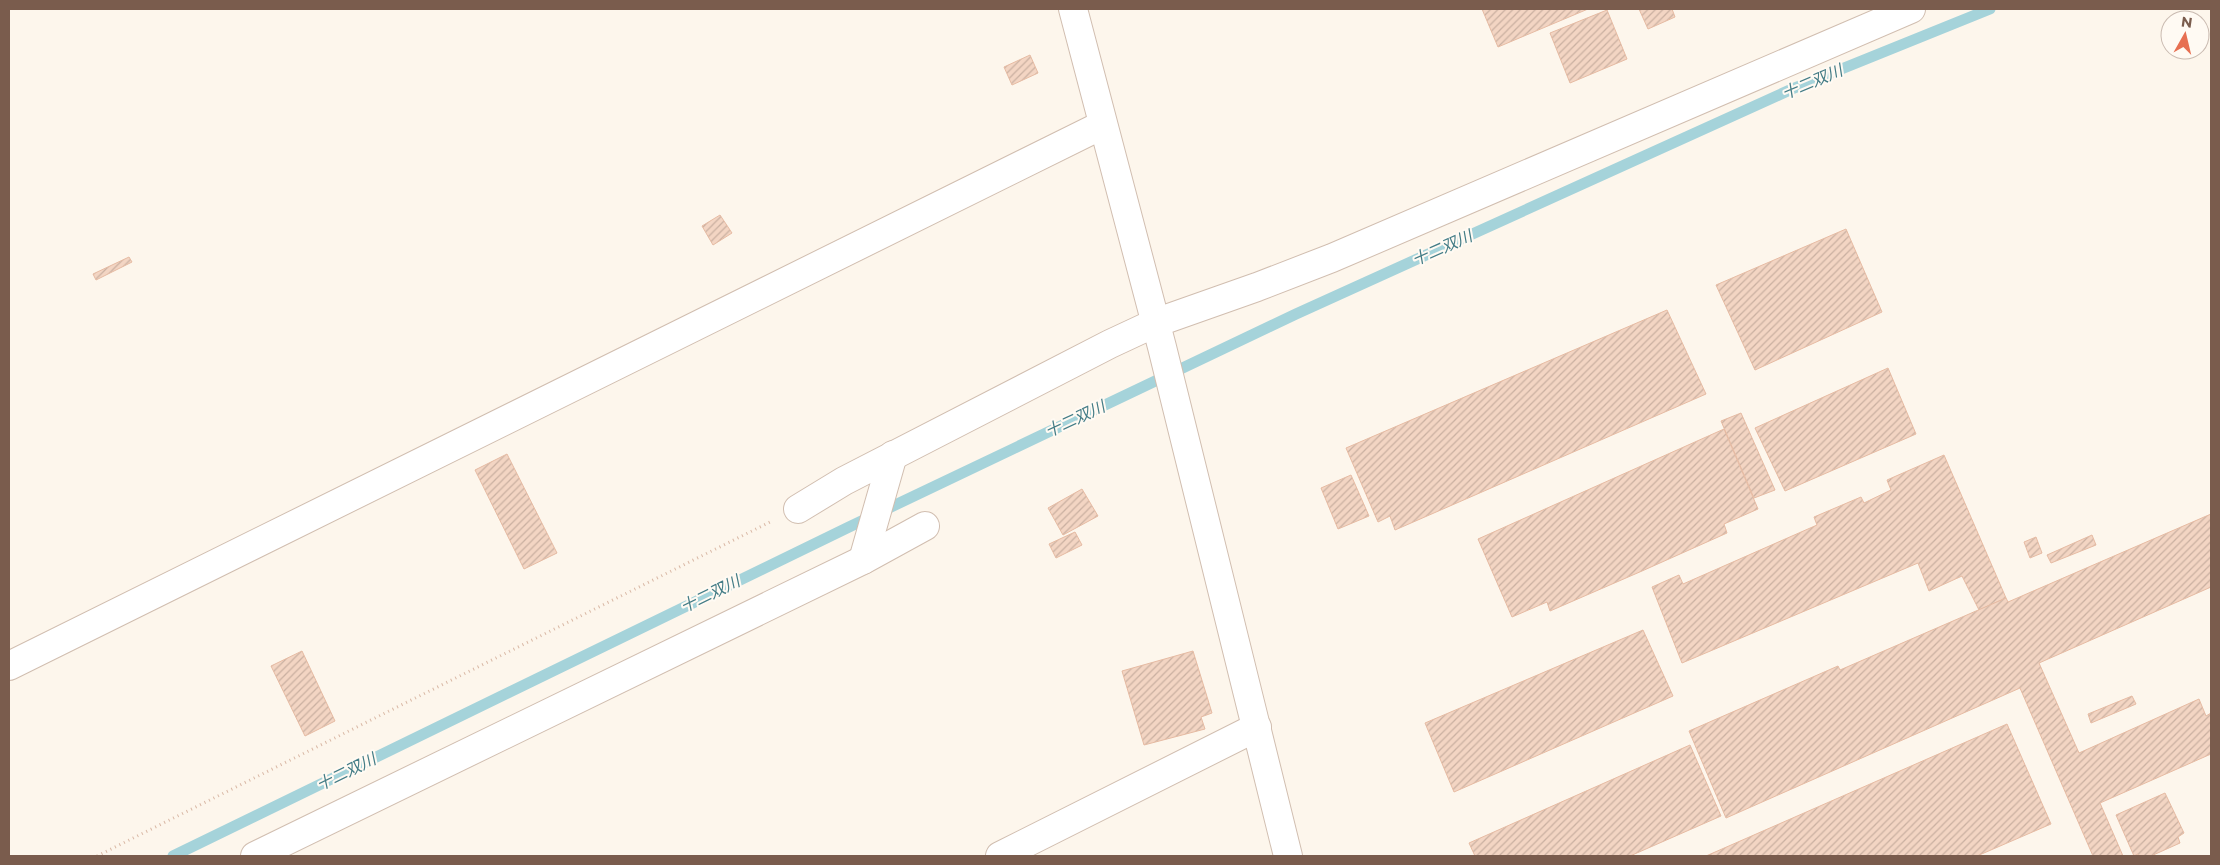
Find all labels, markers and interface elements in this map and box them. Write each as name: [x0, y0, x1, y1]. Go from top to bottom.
north arrow: [2160, 10, 2210, 60]
text: N: [2180, 12, 2194, 32]
water label: 十二双川: [1779, 60, 1847, 103]
water label: 十二双川: [1409, 225, 1477, 270]
water label: 十二双川: [1042, 396, 1110, 441]
water label: 十二双川: [677, 571, 745, 617]
water label: 十二双川: [313, 749, 381, 795]

